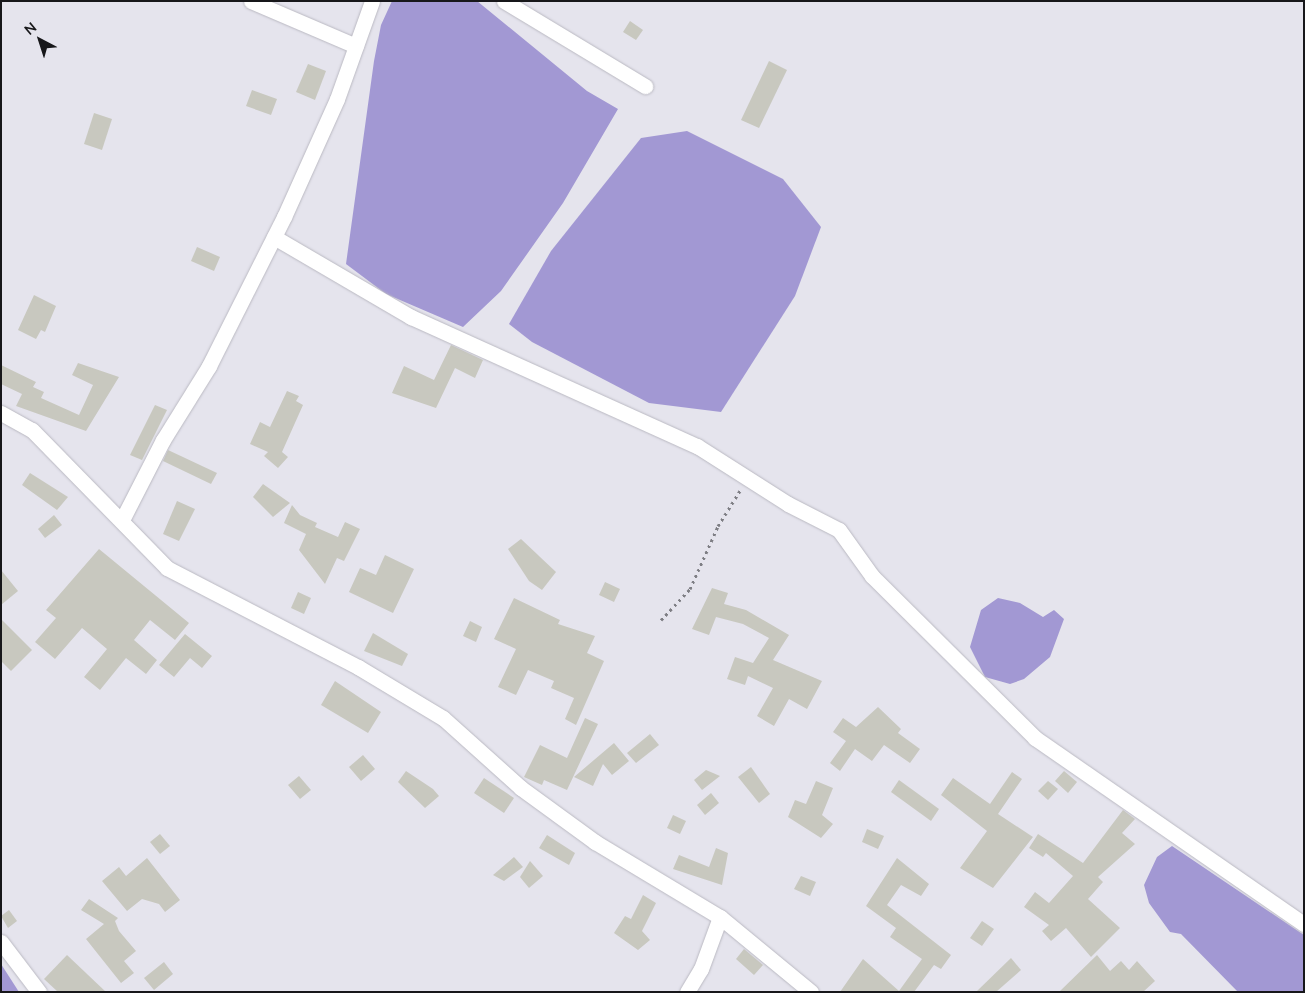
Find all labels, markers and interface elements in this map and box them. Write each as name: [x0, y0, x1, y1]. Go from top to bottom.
north arrow: [15, 15, 65, 65]
text: N: [21, 18, 40, 39]

